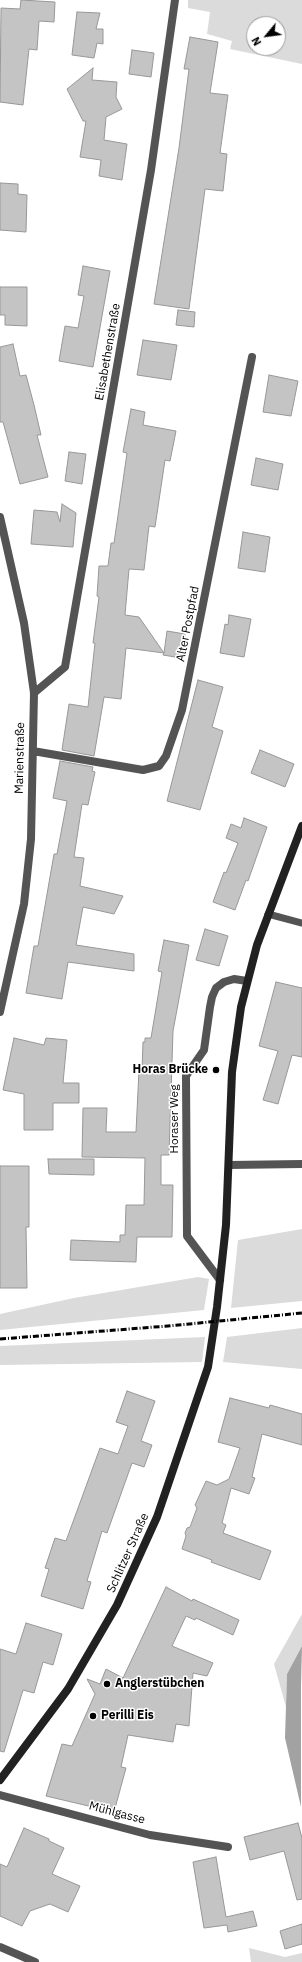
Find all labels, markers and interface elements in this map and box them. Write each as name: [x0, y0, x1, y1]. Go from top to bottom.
north arrow: [246, 16, 286, 56]
text: N: [248, 34, 264, 48]
street label: Elisabethenstraße: [92, 302, 124, 402]
street label: Alter Postpfad: [174, 585, 202, 663]
street label: Marienstraße: [12, 722, 28, 794]
place label: Horas Brücke: [133, 1063, 208, 1077]
marker: Horas Brücke: [211, 1065, 221, 1075]
street label: Horaser Weg: [168, 1084, 182, 1154]
street label: Schlitzer Straße: [104, 1511, 152, 1595]
place label: Anglerstübchen: [115, 1677, 204, 1691]
marker: Anglerstübchen: [102, 1679, 112, 1689]
place label: Perilli Eis: [101, 1709, 154, 1723]
marker: Perilli Eis: [88, 1711, 98, 1721]
street label: Mühlgasse: [87, 1799, 147, 1827]

